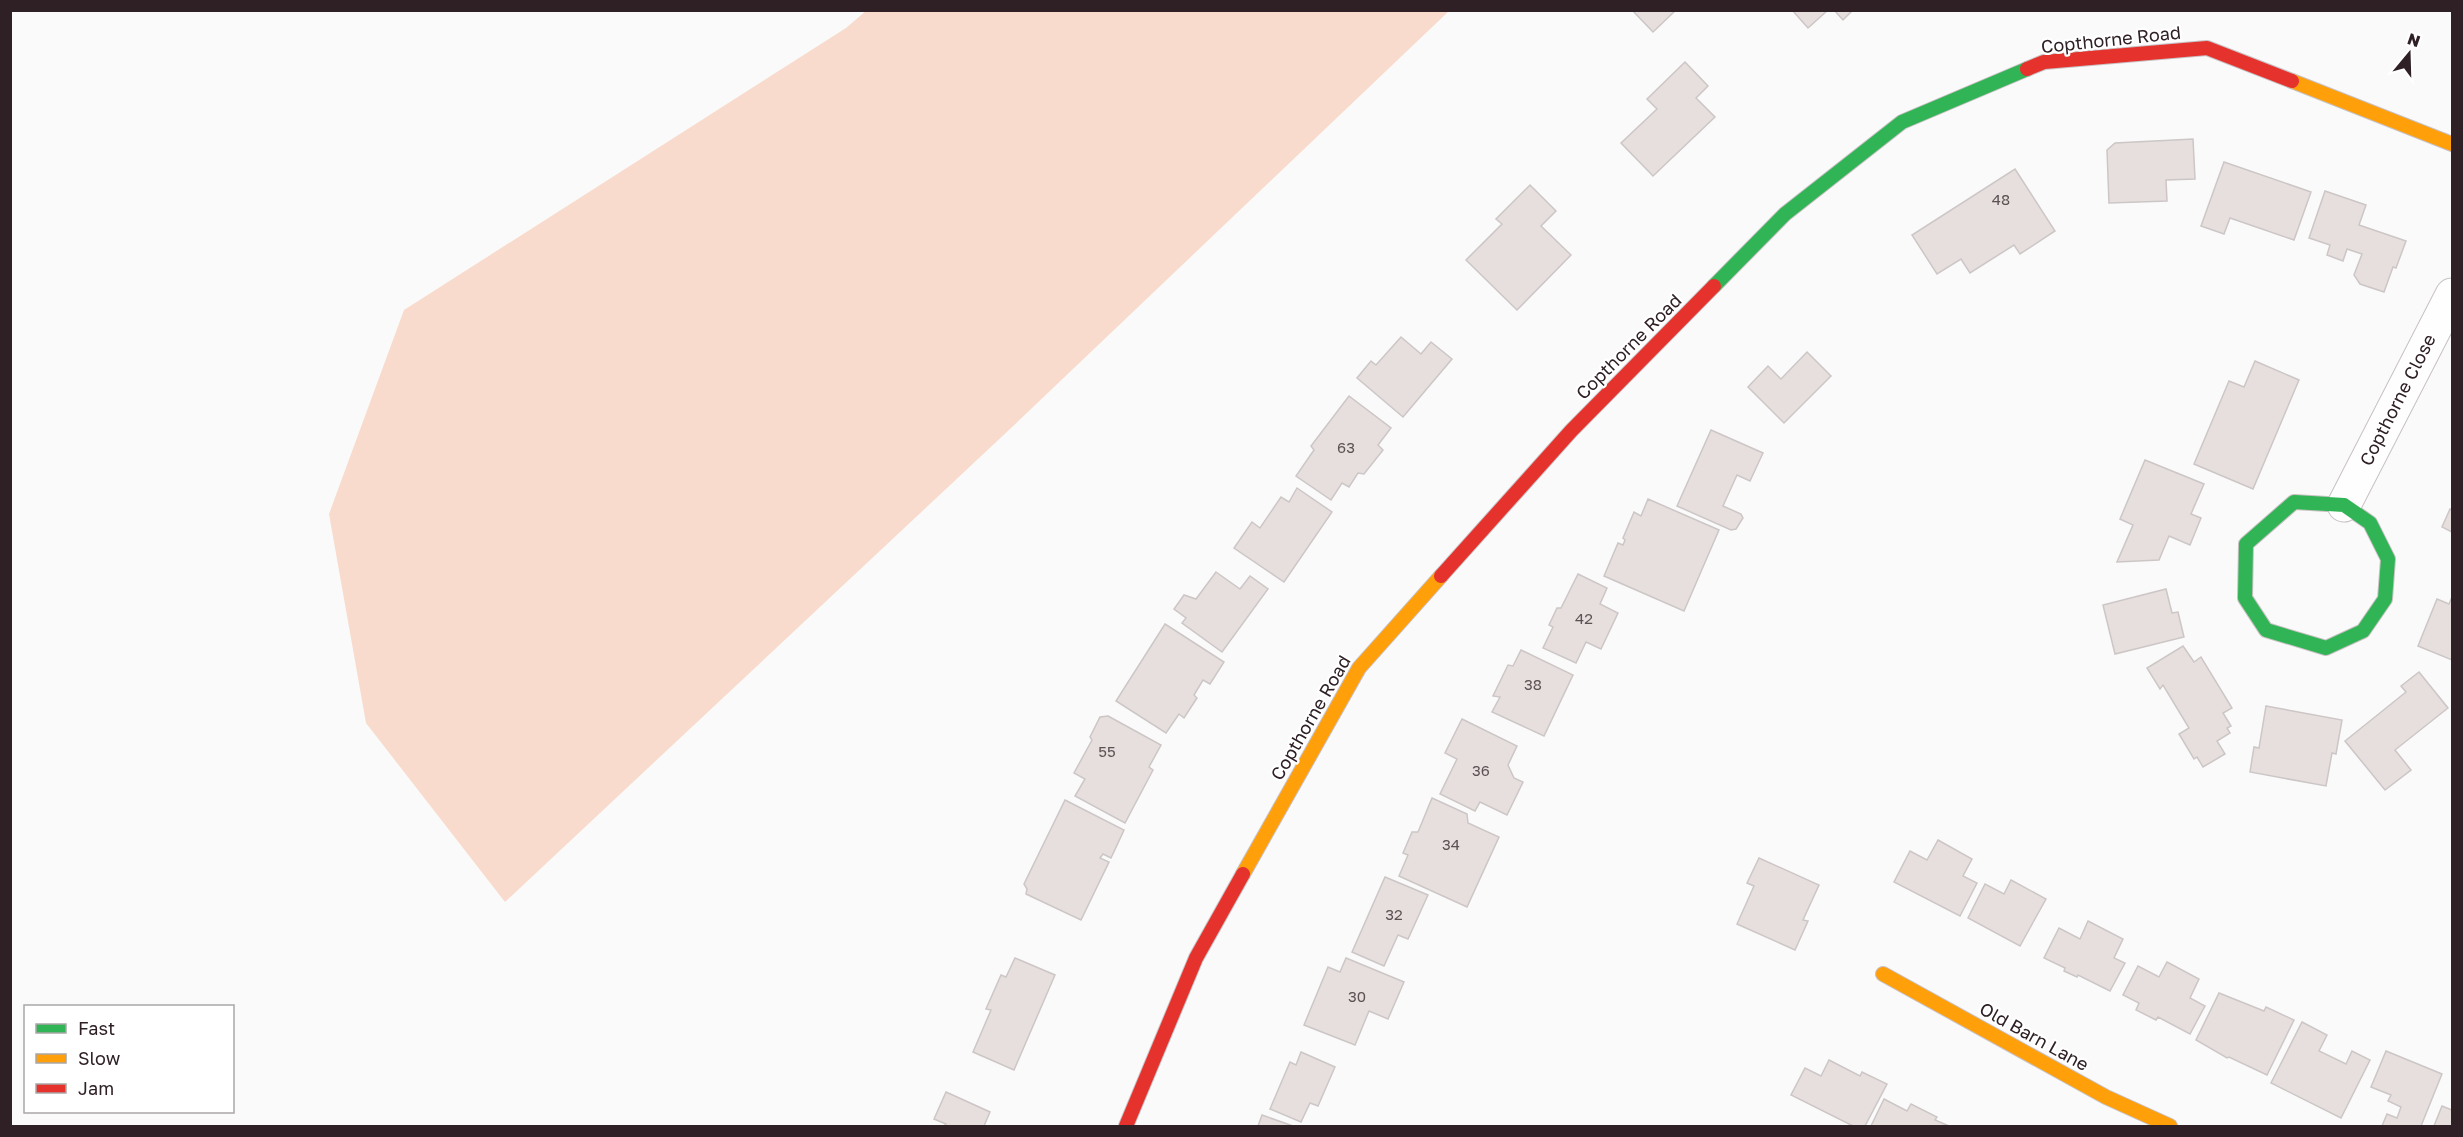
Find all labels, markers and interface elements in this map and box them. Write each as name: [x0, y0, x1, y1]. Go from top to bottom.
street label: Copthorne Road: [2040, 21, 2182, 57]
north arrow: [2379, 24, 2439, 84]
text: N: [2405, 28, 2423, 51]
house number: 48: [1992, 190, 2010, 208]
street label: Copthorne Road: [1571, 289, 1686, 404]
street label: Copthorne Close: [2354, 330, 2440, 469]
house number: 63: [1337, 438, 1355, 456]
house number: 42: [1575, 609, 1593, 627]
street label: Copthorne Road: [1266, 651, 1355, 784]
house number: 38: [1524, 675, 1542, 693]
house number: 55: [1098, 742, 1116, 760]
house number: 36: [1472, 761, 1490, 779]
house number: 34: [1442, 835, 1460, 853]
house number: 32: [1385, 905, 1403, 923]
house number: 30: [1348, 987, 1366, 1005]
street label: Old Barn Lane: [1976, 997, 2093, 1075]
legend: [24, 1005, 234, 1113]
text: Fast: [78, 1017, 115, 1039]
text: Slow: [78, 1047, 121, 1069]
text: Jam: [78, 1077, 114, 1099]

